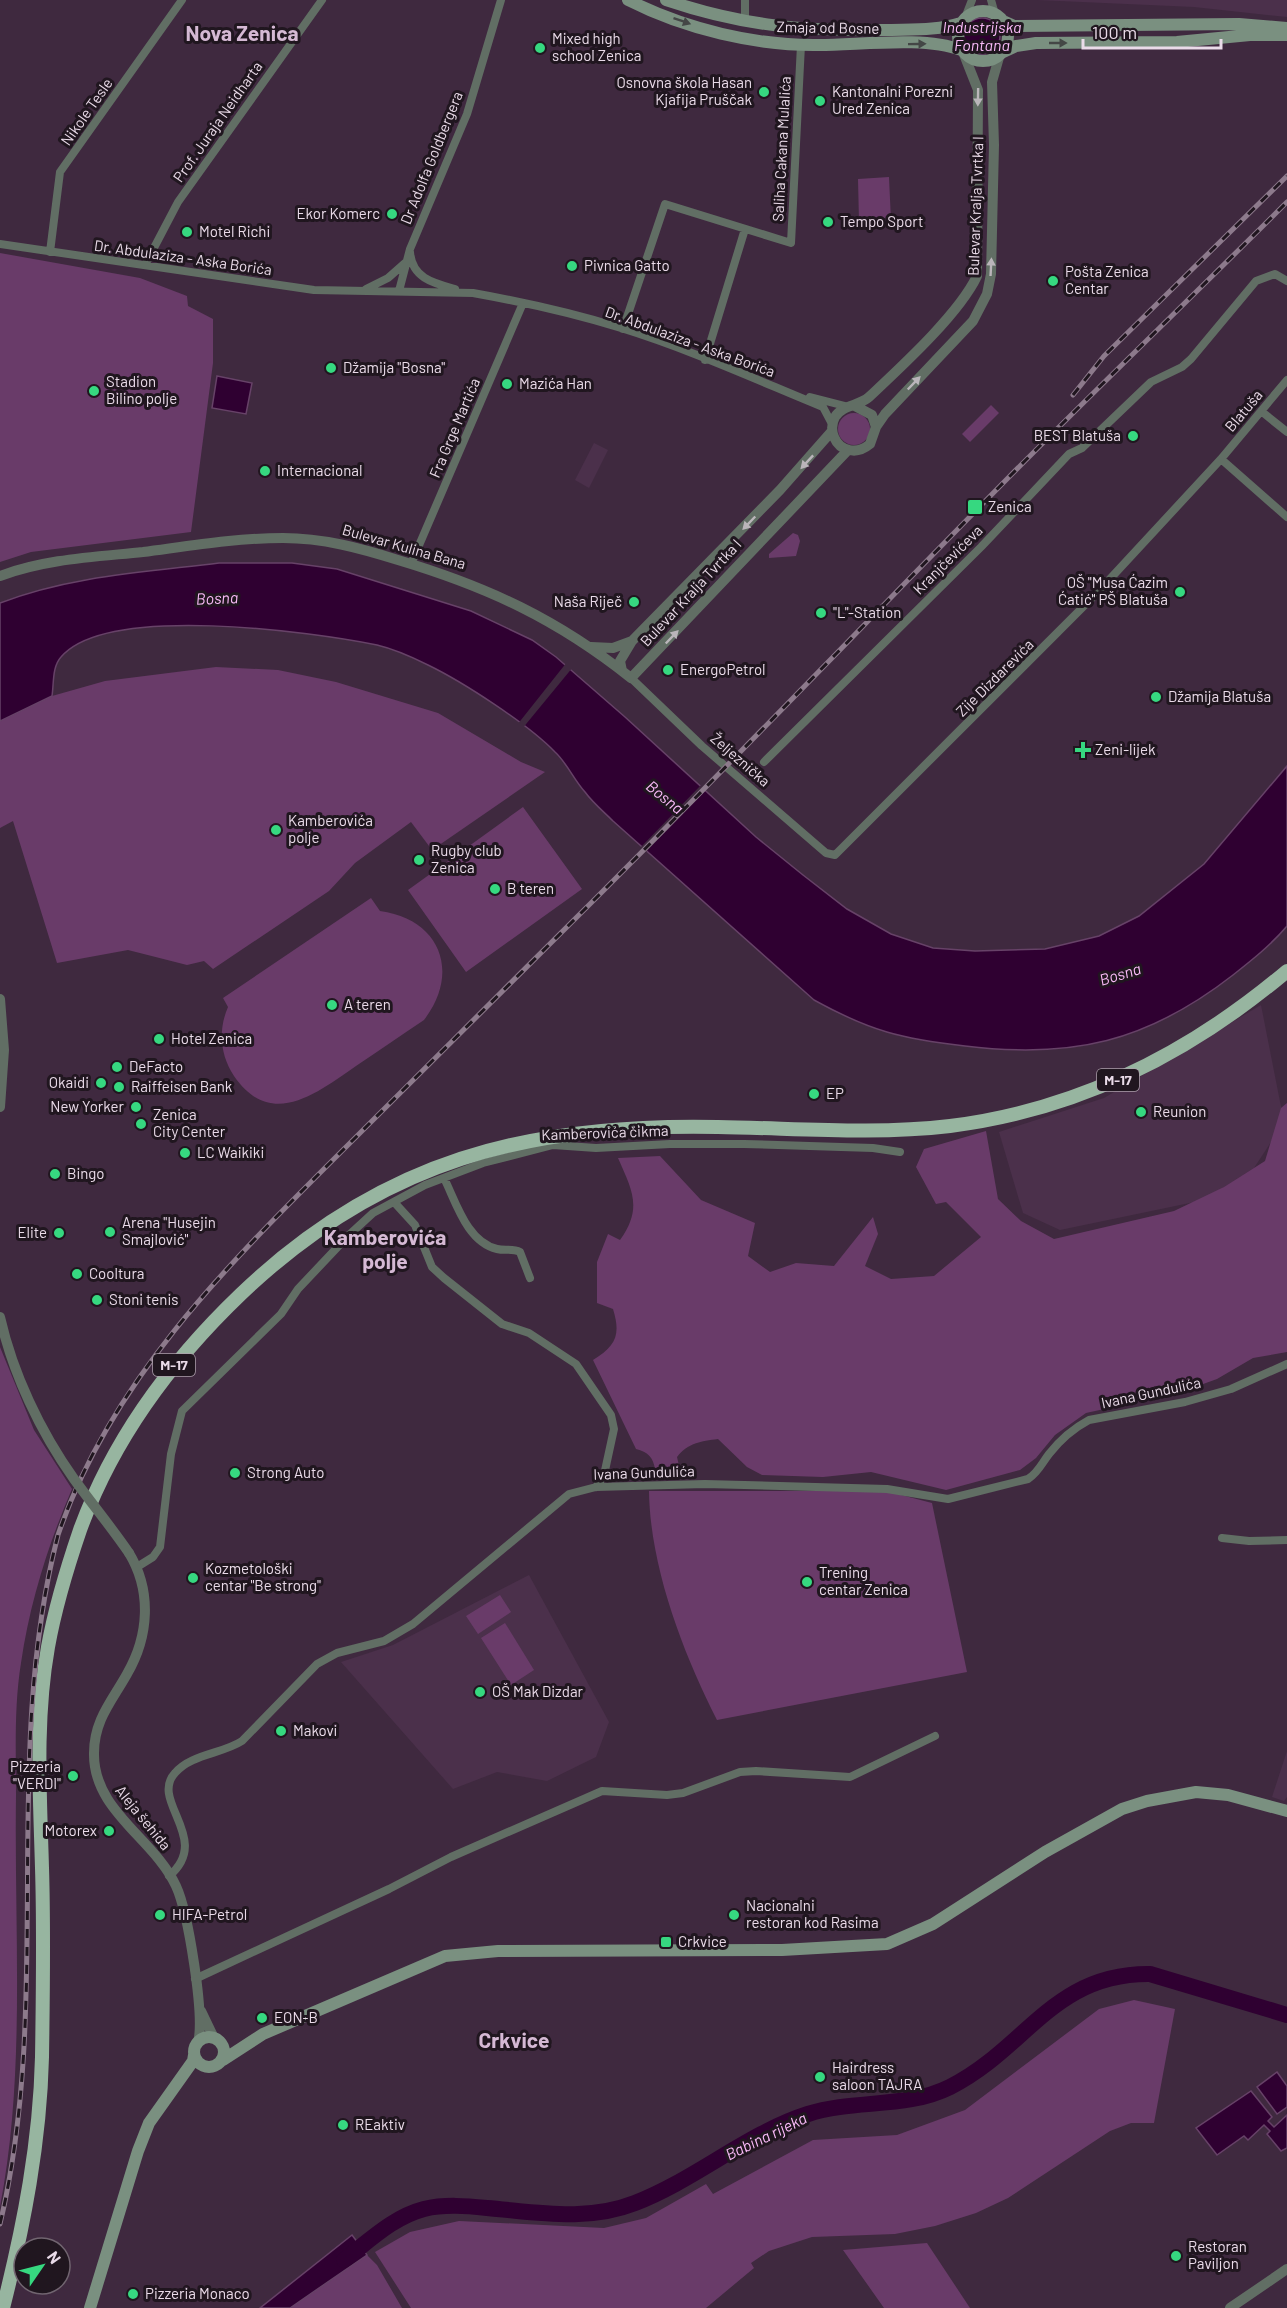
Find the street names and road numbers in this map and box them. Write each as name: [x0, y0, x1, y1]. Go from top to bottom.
street label: Zmaja od Bosne: [776, 17, 880, 37]
street label: Prof. Juraja Neidharta: [169, 58, 266, 185]
street label: Nikole Tesle: [56, 74, 116, 148]
street label: Saliha Cakana Mulalića: [768, 76, 794, 222]
street label: Dr Adolfa Goldbergera: [396, 89, 466, 227]
street label: Bulevar Kralja Tvrtka I: [964, 136, 986, 276]
street label: Dr. Abdulaziza - Aska Borića: [93, 236, 273, 278]
street label: Dr. Abdulaziza - Aska Borića: [603, 302, 778, 380]
street label: Fra Grge Martića: [425, 375, 483, 480]
street label: Blatuša: [1221, 386, 1266, 435]
street label: Bulevar Kulina Bana: [340, 520, 468, 572]
street label: Kranjčevićeva: [909, 521, 986, 598]
street label: Bulevar Kralja Tvrtka I: [636, 535, 745, 650]
street label: Zije Dizdarevića: [952, 635, 1037, 720]
street label: Željeznička: [707, 729, 774, 790]
road number: M-17: [1097, 1069, 1139, 1091]
street label: Kamberovića čikma: [541, 1121, 669, 1143]
road number: M-17: [153, 1354, 195, 1376]
street label: Ivana Gundulića: [1099, 1373, 1202, 1411]
street label: Ivana Gundulića: [593, 1461, 695, 1483]
street label: Aleja šehida: [112, 1781, 175, 1853]

